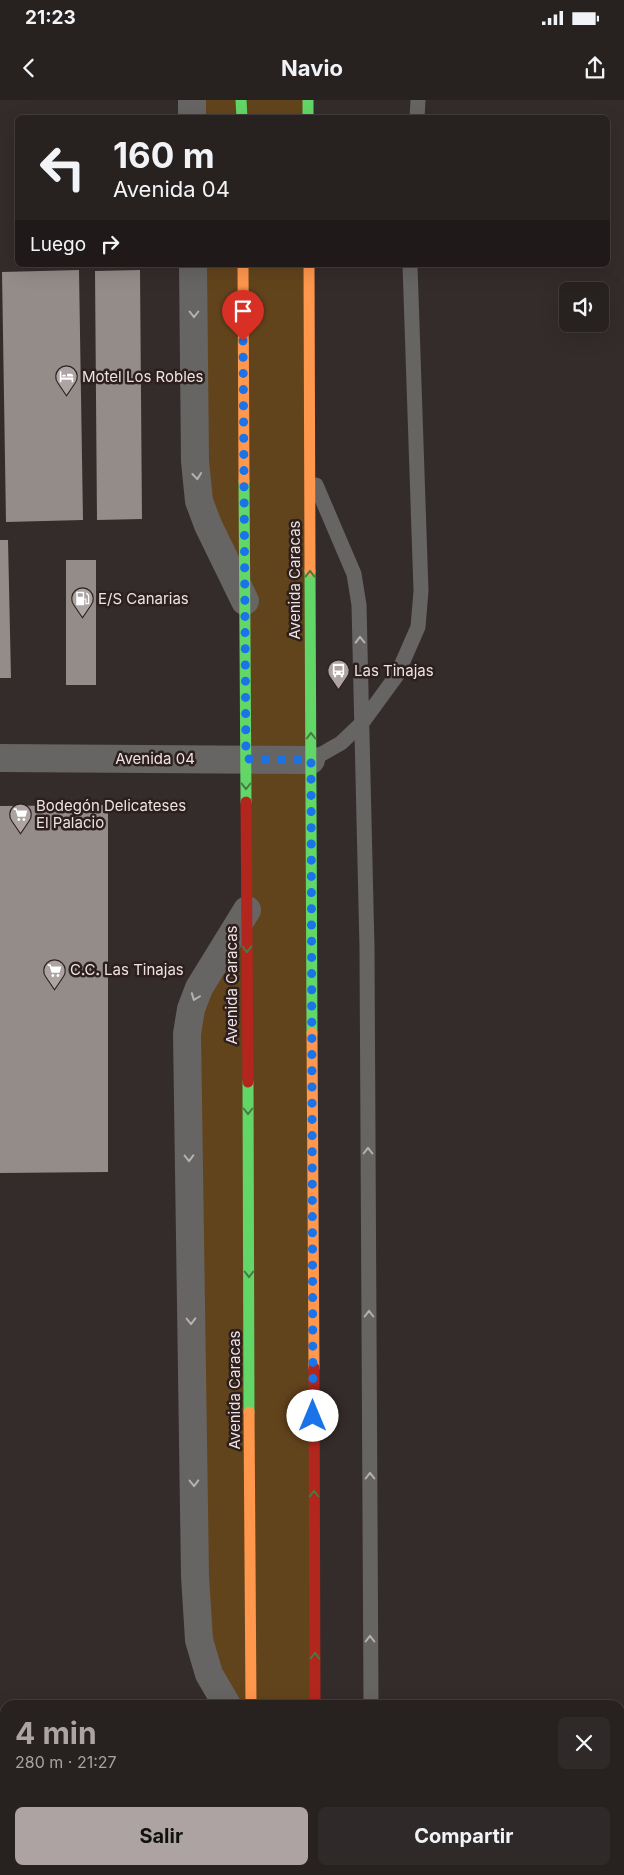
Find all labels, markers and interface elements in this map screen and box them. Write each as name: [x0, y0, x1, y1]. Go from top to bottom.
text: 21:23: [25, 6, 76, 29]
icon: back: [15, 54, 43, 82]
icon: share: [581, 54, 609, 82]
text: Navio: [281, 55, 343, 81]
text: 160 m: [113, 134, 215, 176]
icon: left: [30, 135, 95, 200]
text: Avenida 04: [113, 176, 230, 202]
icon: right: [96, 230, 124, 258]
text: Luego: [30, 233, 86, 256]
map controls: [559, 282, 609, 332]
button: sound: [559, 282, 609, 332]
pin: [222, 290, 264, 341]
icon: arrive: [229, 297, 257, 325]
one-way arrow: [189, 310, 199, 318]
hotel icon: Motel Los Robles: [54, 365, 78, 396]
place label: Motel Los Robles: [82, 367, 204, 386]
one-way arrow: [191, 472, 202, 480]
street label: Avenida Caracas: [285, 520, 304, 640]
one-way arrow: [305, 570, 315, 578]
fuel station icon: E/S Canarias: [70, 587, 94, 618]
place label: E/S Canarias: [98, 589, 189, 608]
one-way arrow: [355, 635, 365, 643]
bus stop icon: Las Tinajas: [326, 659, 350, 690]
place label: Las Tinajas: [354, 661, 434, 680]
one-way arrow: [306, 732, 316, 740]
street label: Avenida 04: [115, 749, 195, 768]
one-way arrow: [241, 782, 251, 790]
place label: Bodegón Delicateses El Palacio: [36, 796, 186, 832]
supermarket icon: Bodegón Delicateses El Palacio: [8, 803, 32, 834]
street label: Avenida Caracas: [222, 925, 241, 1045]
one-way arrow: [242, 945, 252, 953]
supermarket icon: C.C. Las Tinajas: [42, 958, 66, 989]
place label: C.C. Las Tinajas: [70, 960, 184, 979]
one-way arrow: [191, 992, 201, 1001]
one-way arrow: [243, 1108, 253, 1115]
one-way arrow: [363, 1147, 373, 1155]
one-way arrow: [184, 1155, 194, 1163]
one-way arrow: [244, 1270, 254, 1278]
one-way arrow: [364, 1310, 374, 1318]
one-way arrow: [186, 1317, 197, 1325]
street label: Avenida Caracas: [225, 1330, 244, 1450]
position arrow: [286, 1389, 338, 1441]
one-way arrow: [364, 1472, 375, 1480]
one-way arrow: [189, 1480, 199, 1488]
one-way arrow: [309, 1490, 319, 1498]
one-way arrow: [365, 1635, 375, 1642]
one-way arrow: [310, 1652, 320, 1660]
text: 4 min: [15, 1715, 97, 1751]
button: close: [558, 1717, 610, 1769]
text: 280 m · 21:27: [15, 1752, 117, 1772]
button: Salir: [15, 1807, 308, 1865]
button: Compartir: [318, 1807, 610, 1865]

